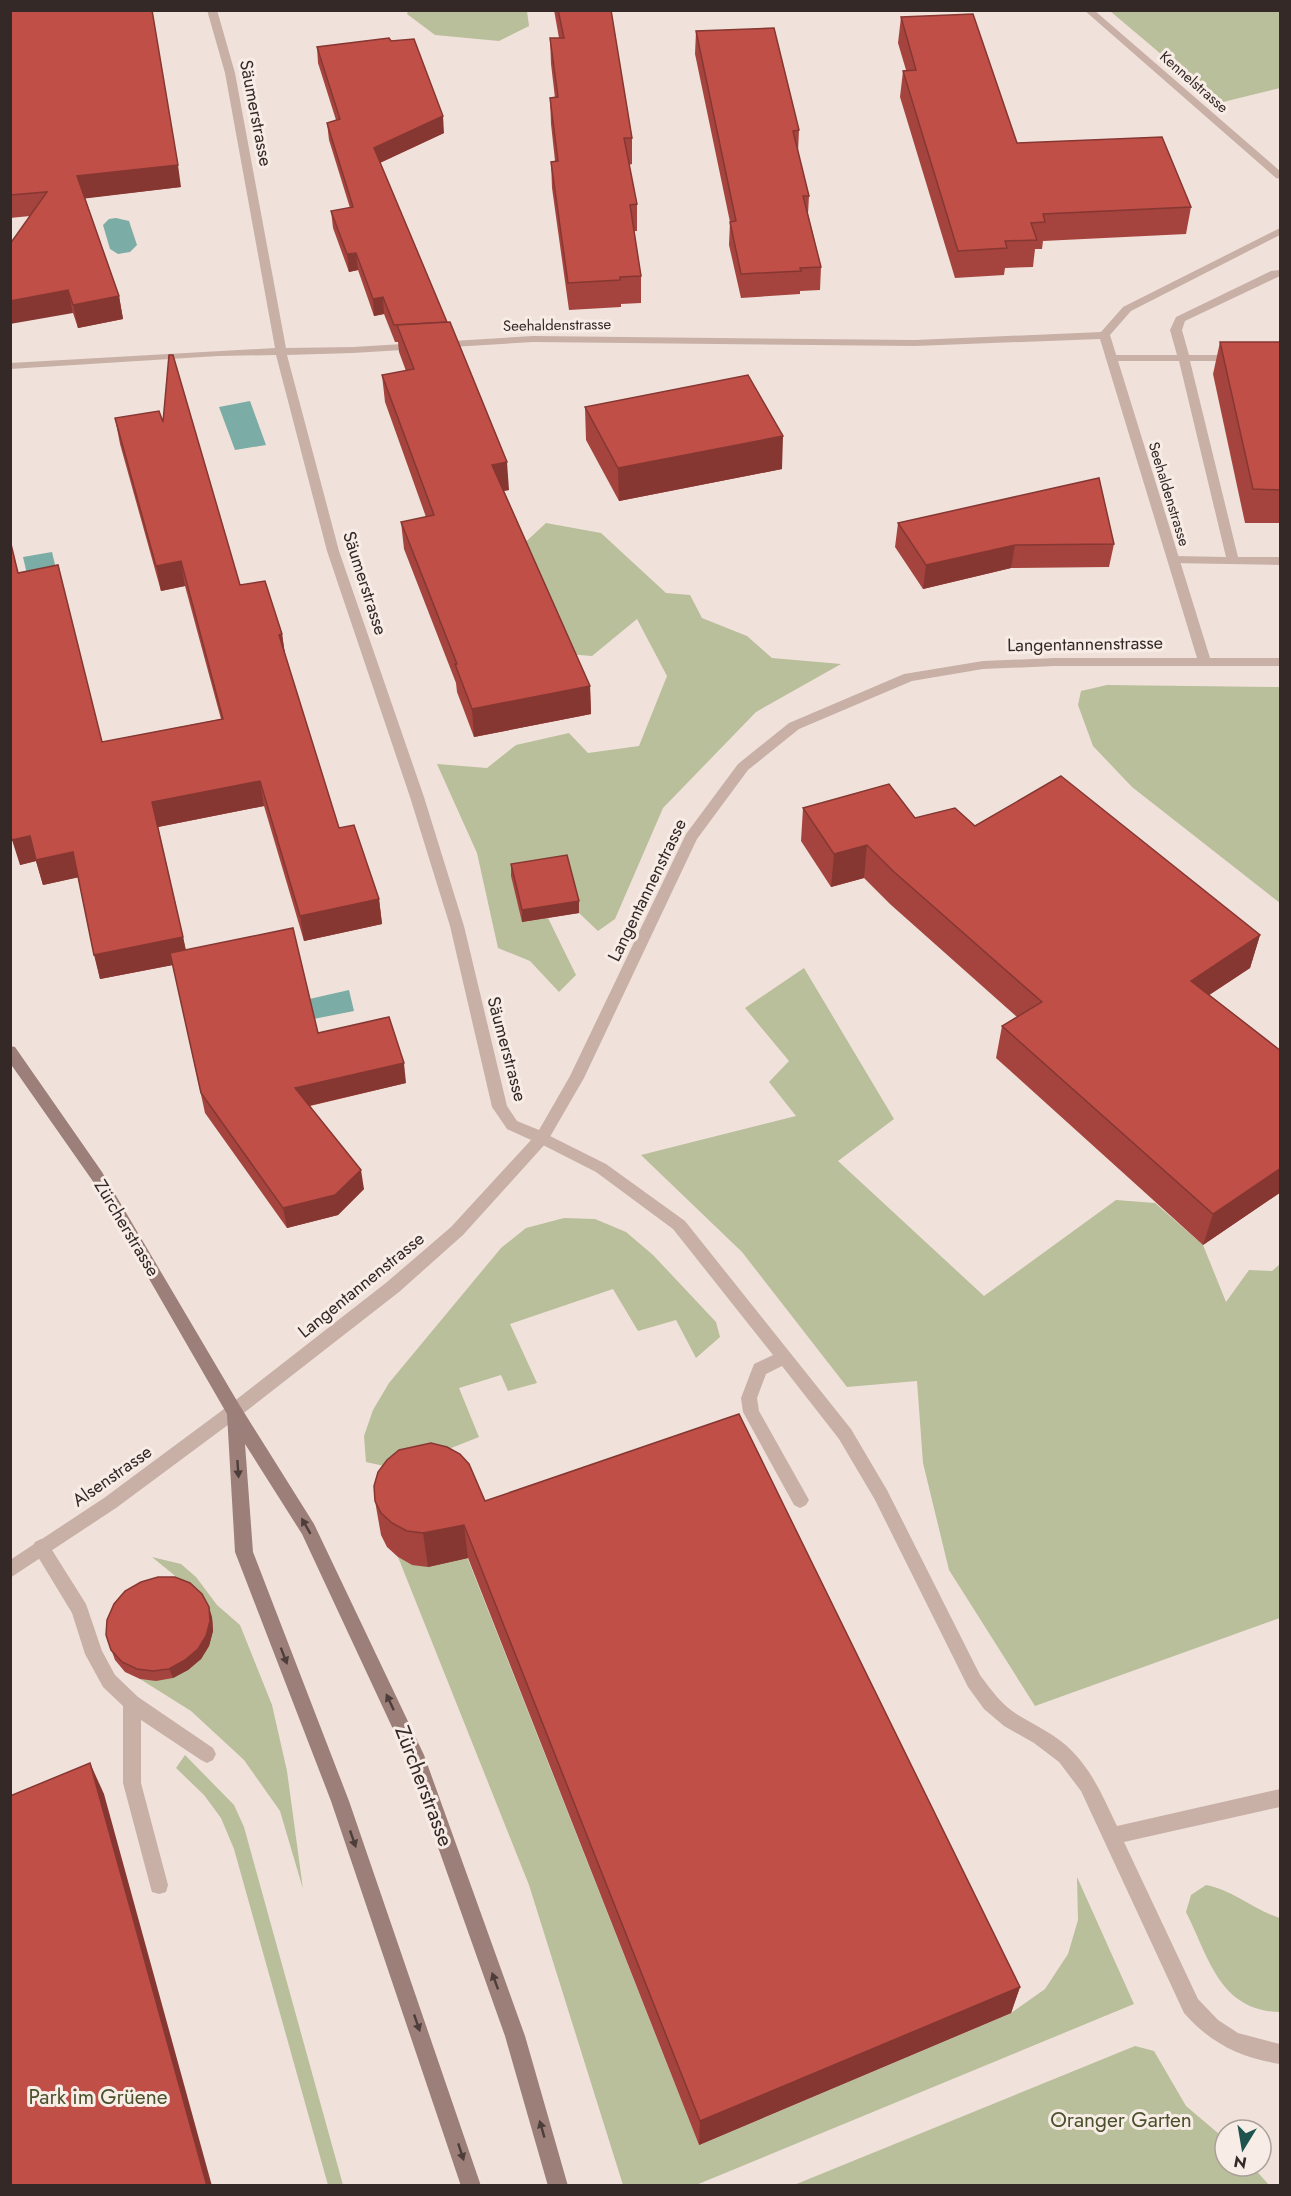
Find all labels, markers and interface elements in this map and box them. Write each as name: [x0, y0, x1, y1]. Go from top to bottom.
street label: Kennelstrasse: [1155, 46, 1233, 118]
street label: Säumerstrasse: [233, 58, 279, 168]
street label: Seehaldenstrasse: [503, 313, 612, 337]
street label: Seehaldenstrasse: [1143, 439, 1195, 549]
street label: Säumerstrasse: [336, 528, 394, 638]
street label: Langentannenstrasse: [1007, 630, 1163, 658]
street label: Langentannenstrasse: [601, 814, 693, 966]
street label: Säumerstrasse: [481, 994, 533, 1104]
street label: Zürcherstrasse: [88, 1175, 166, 1281]
street label: Langentannenstrasse: [292, 1226, 430, 1344]
street label: Alsenstrasse: [67, 1439, 157, 1513]
one-way arrow: [234, 1460, 243, 1479]
one-way arrow: [300, 1518, 311, 1534]
one-way arrow: [279, 1648, 289, 1666]
one-way arrow: [385, 1694, 394, 1711]
street label: Zürcherstrasse: [387, 1721, 461, 1851]
one-way arrow: [349, 1830, 359, 1848]
one-way arrow: [490, 1972, 500, 1990]
one-way arrow: [412, 2014, 422, 2032]
park label: Park im Grüene: [28, 2082, 168, 2112]
park label: Oranger Garten: [1050, 2105, 1192, 2135]
north arrow: [1213, 2118, 1273, 2178]
one-way arrow: [537, 2120, 546, 2138]
one-way arrow: [457, 2143, 466, 2161]
text: N: [1232, 2150, 1249, 2175]

